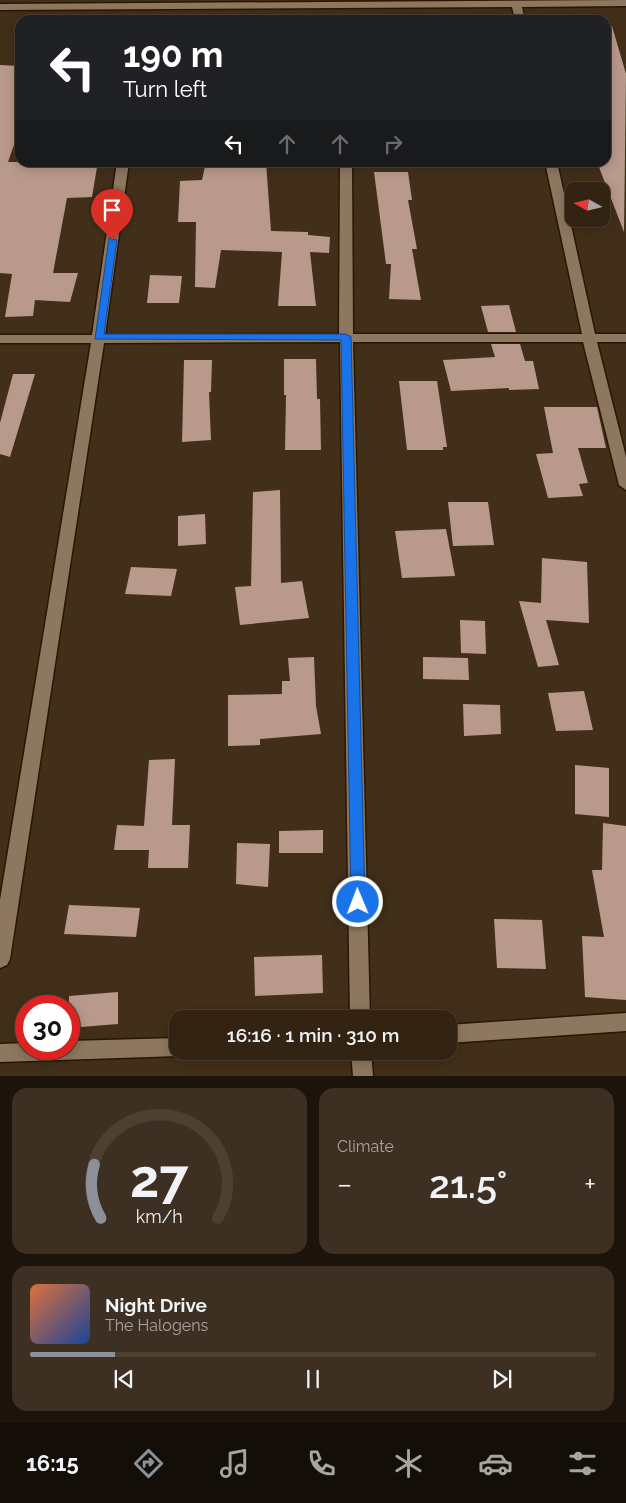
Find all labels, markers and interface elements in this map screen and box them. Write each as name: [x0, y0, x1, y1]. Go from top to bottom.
text: 190 m: [123, 34, 223, 75]
icon: left: [40, 35, 105, 100]
text: Turn left: [123, 76, 207, 102]
icon: left: [220, 130, 248, 158]
icon: ahead: [273, 130, 301, 158]
icon: ahead: [326, 130, 354, 158]
icon: right: [379, 130, 407, 158]
north arrow: [565, 182, 610, 228]
map controls: [565, 182, 610, 227]
pin: [91, 189, 133, 240]
icon: arrive: [98, 196, 126, 224]
position arrow: [331, 875, 383, 927]
speed limit sign: 30: [15, 995, 80, 1060]
text: 16:16 · 1 min · 310 m: [227, 1024, 399, 1046]
text: Climate: [337, 1137, 394, 1156]
text: 27: [130, 1148, 190, 1209]
text: 21.5°: [429, 1162, 507, 1207]
text: −: [337, 1168, 352, 1201]
text: +: [584, 1168, 596, 1201]
text: km/h: [136, 1206, 183, 1227]
text: Night Drive: [105, 1294, 207, 1316]
text: The Halogens: [105, 1316, 208, 1335]
icon: previous: [110, 1365, 138, 1393]
icon: pause: [299, 1365, 327, 1393]
icon: next: [488, 1365, 516, 1393]
icon: directions: [131, 1446, 166, 1481]
icon: music: [217, 1446, 252, 1481]
icon: phone: [304, 1446, 339, 1481]
icon: climate: [391, 1446, 426, 1481]
icon: car: [478, 1446, 513, 1481]
icon: filters: [565, 1446, 600, 1481]
text: 16:15: [26, 1450, 79, 1476]

